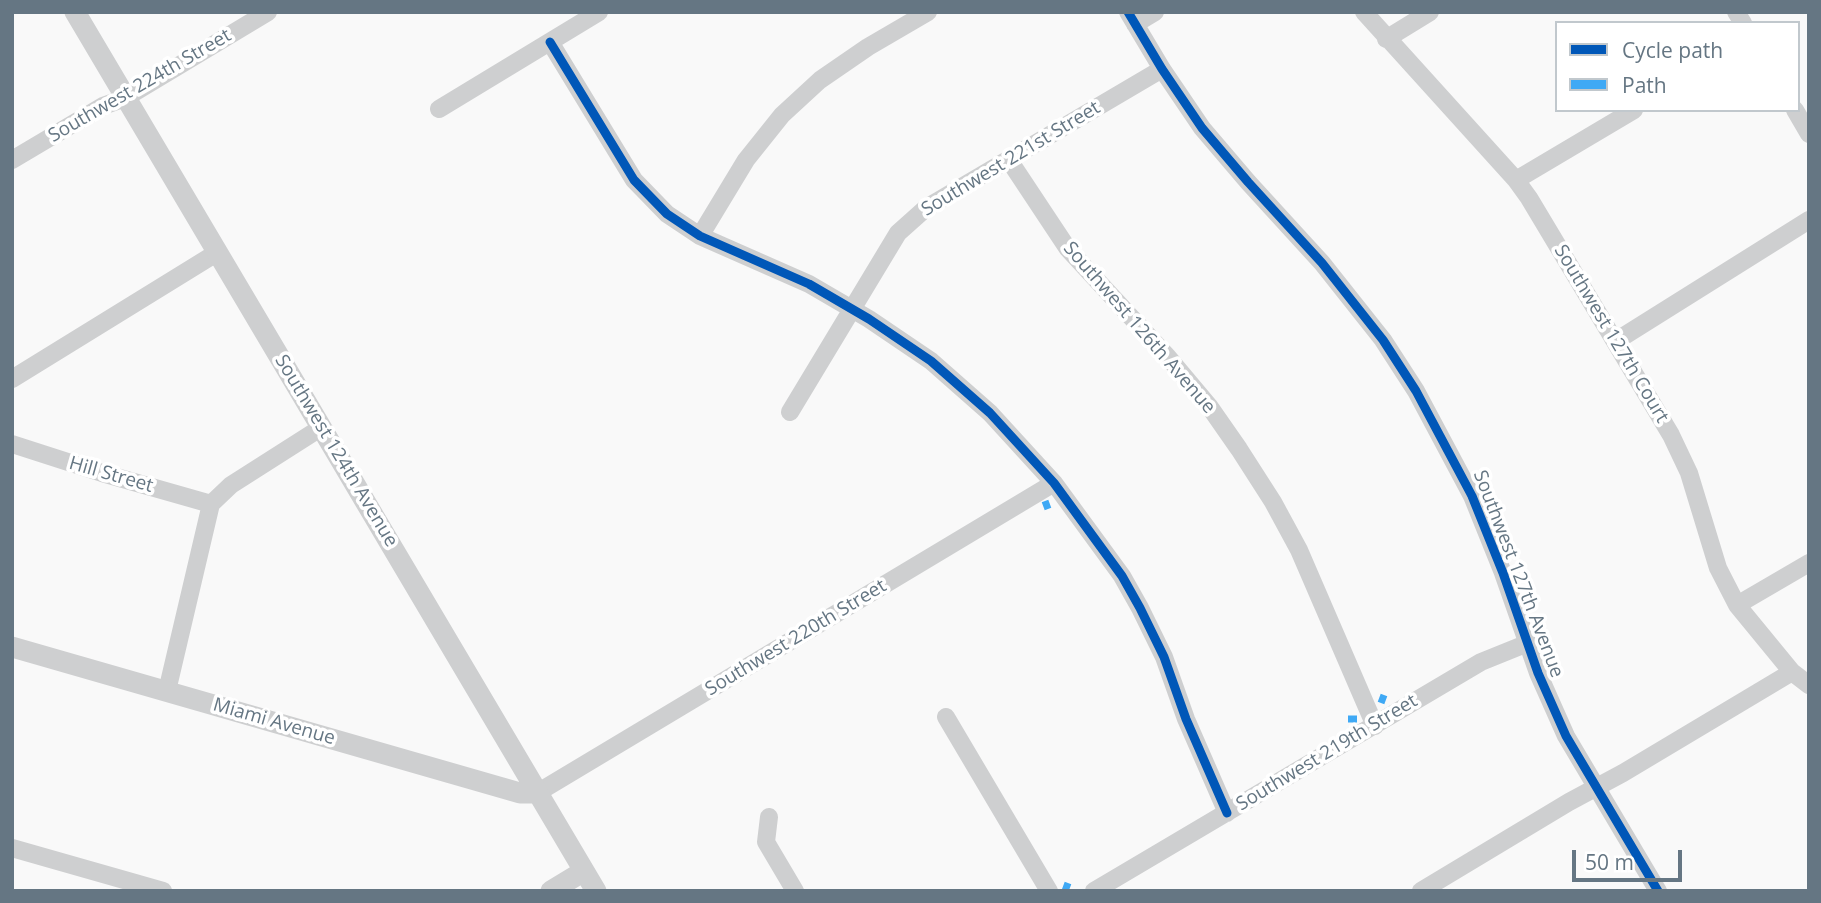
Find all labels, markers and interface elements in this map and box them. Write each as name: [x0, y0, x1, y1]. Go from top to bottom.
legend: [1555, 21, 1800, 112]
street label: Southwest 224th Street: [45, 24, 235, 148]
text: Cycle path: [1622, 36, 1723, 64]
text: Path: [1622, 71, 1667, 99]
street label: Southwest 221st Street: [917, 97, 1105, 221]
street label: Southwest 126th Avenue: [1058, 237, 1220, 419]
street label: Southwest 127th Court: [1549, 241, 1673, 427]
street label: Southwest 124th Avenue: [270, 351, 402, 551]
street label: Hill Street: [66, 452, 156, 498]
street label: Southwest 127th Avenue: [1468, 467, 1568, 681]
street label: Southwest 220th Street: [701, 575, 891, 701]
street label: Southwest 219th Street: [1232, 690, 1422, 816]
street label: Miami Avenue: [210, 694, 338, 750]
scale bar: [1576, 836, 1686, 880]
text: 50 m: [1585, 848, 1634, 876]

